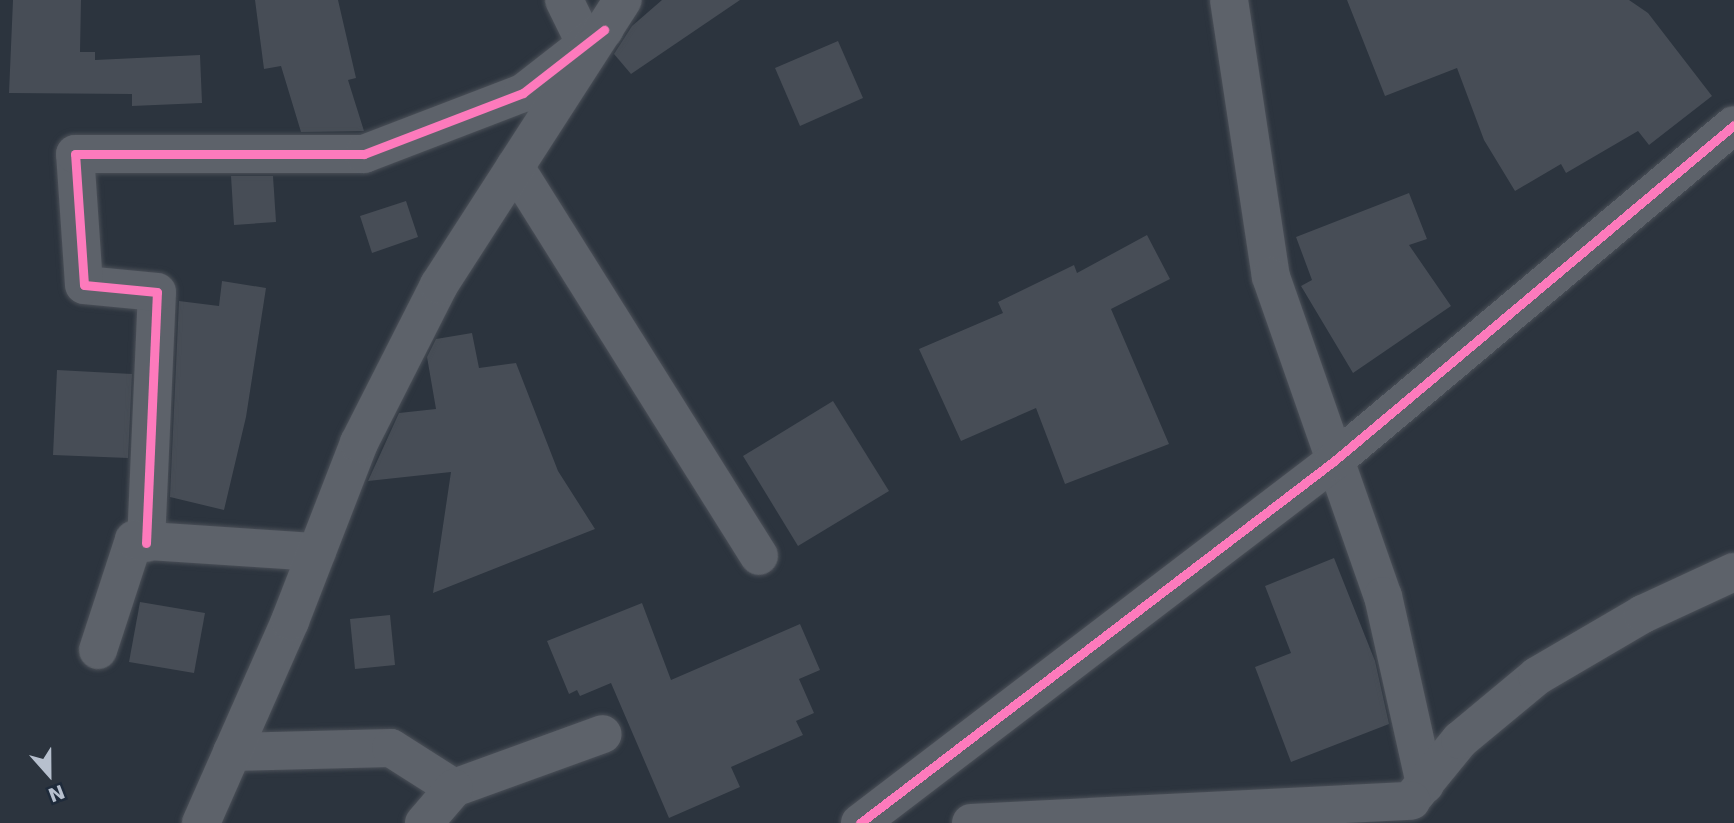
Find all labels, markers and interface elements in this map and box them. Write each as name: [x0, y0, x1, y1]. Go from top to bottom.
north arrow: [14, 739, 84, 809]
text: N: [45, 780, 68, 807]

